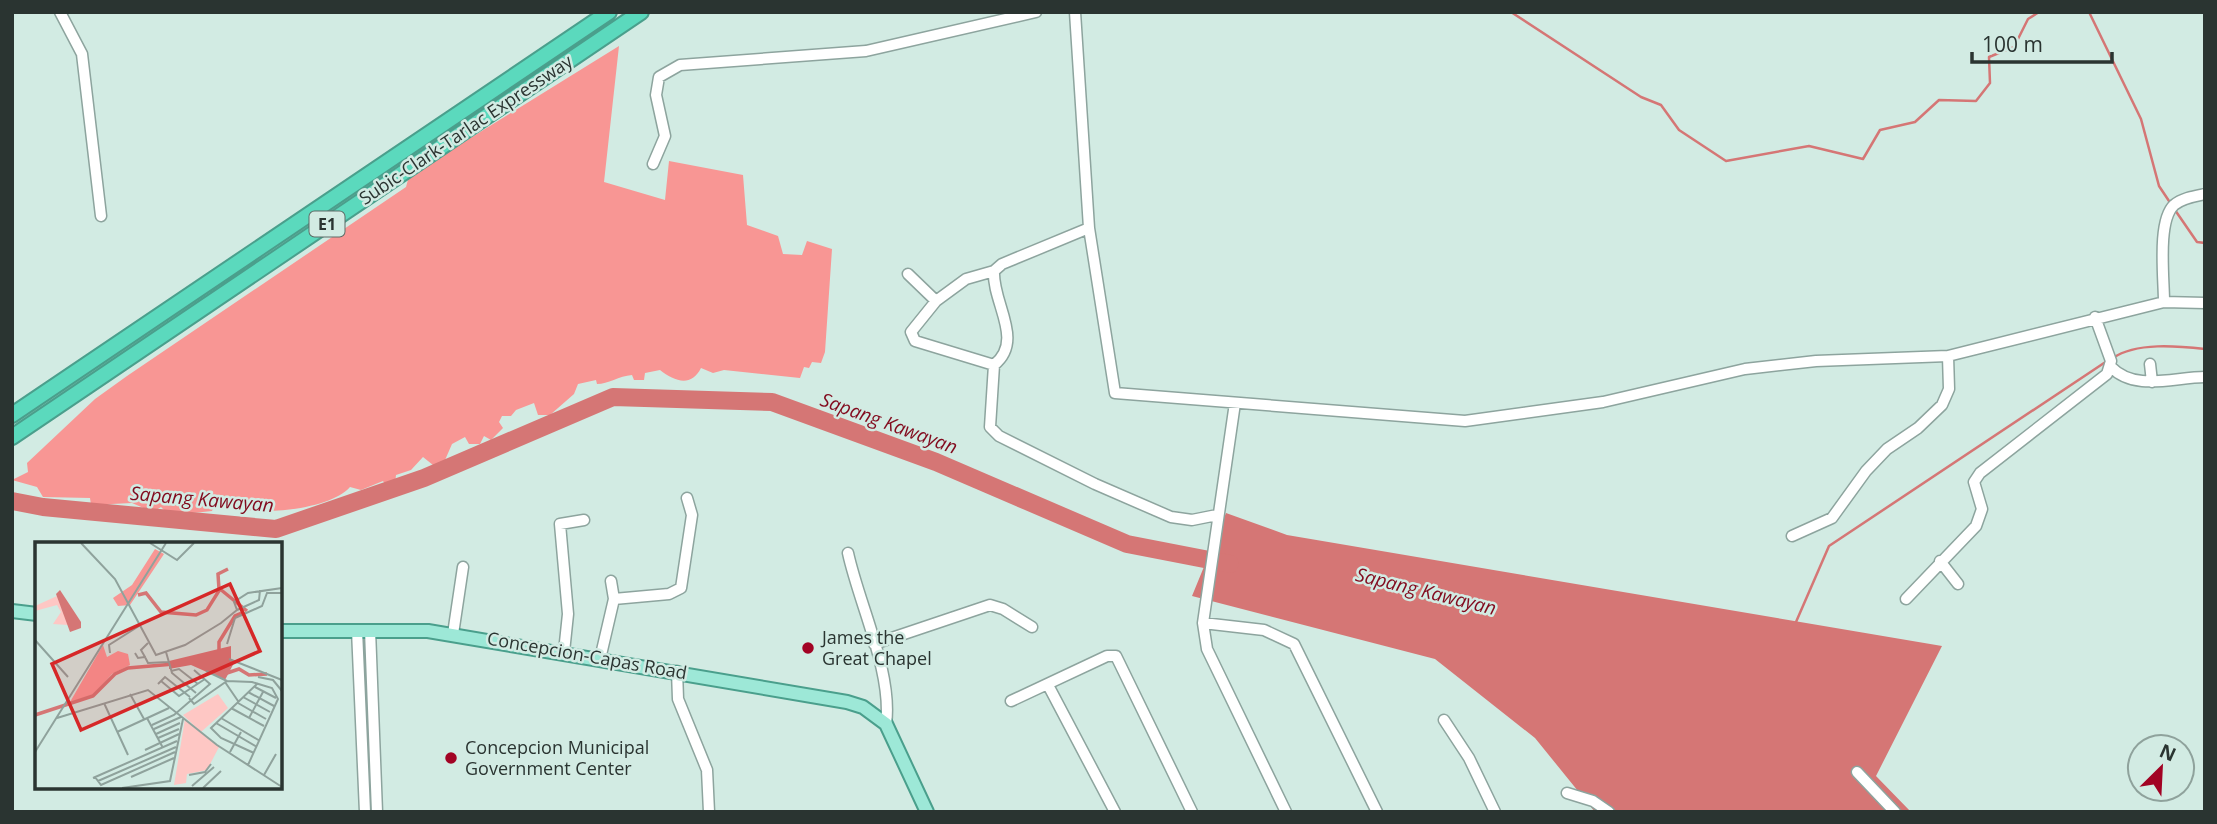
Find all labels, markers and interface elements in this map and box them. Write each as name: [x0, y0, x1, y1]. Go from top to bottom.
scale bar: [1972, 21, 2112, 65]
text: 100 m: [1982, 30, 2043, 58]
street label: Subic-Clark-Tarlac Expressway: [354, 48, 578, 210]
road number: E1: [310, 212, 344, 236]
water label: Sapang Kawayan: [817, 386, 961, 460]
water label: Sapang Kawayan: [129, 480, 275, 518]
inset map: [35, 542, 282, 789]
water label: Sapang Kawayan: [1353, 561, 1499, 621]
place label: James the Great Chapel: [820, 625, 932, 670]
street label: Concepcion-Capas Road: [485, 626, 689, 684]
marker: James the Great Chapel: [800, 640, 816, 656]
north arrow: [2126, 733, 2196, 803]
place label: Concepcion Municipal Government Center: [465, 735, 649, 780]
text: N: [2156, 737, 2180, 767]
marker: Concepcion Municipal Government Center: [443, 750, 459, 766]

